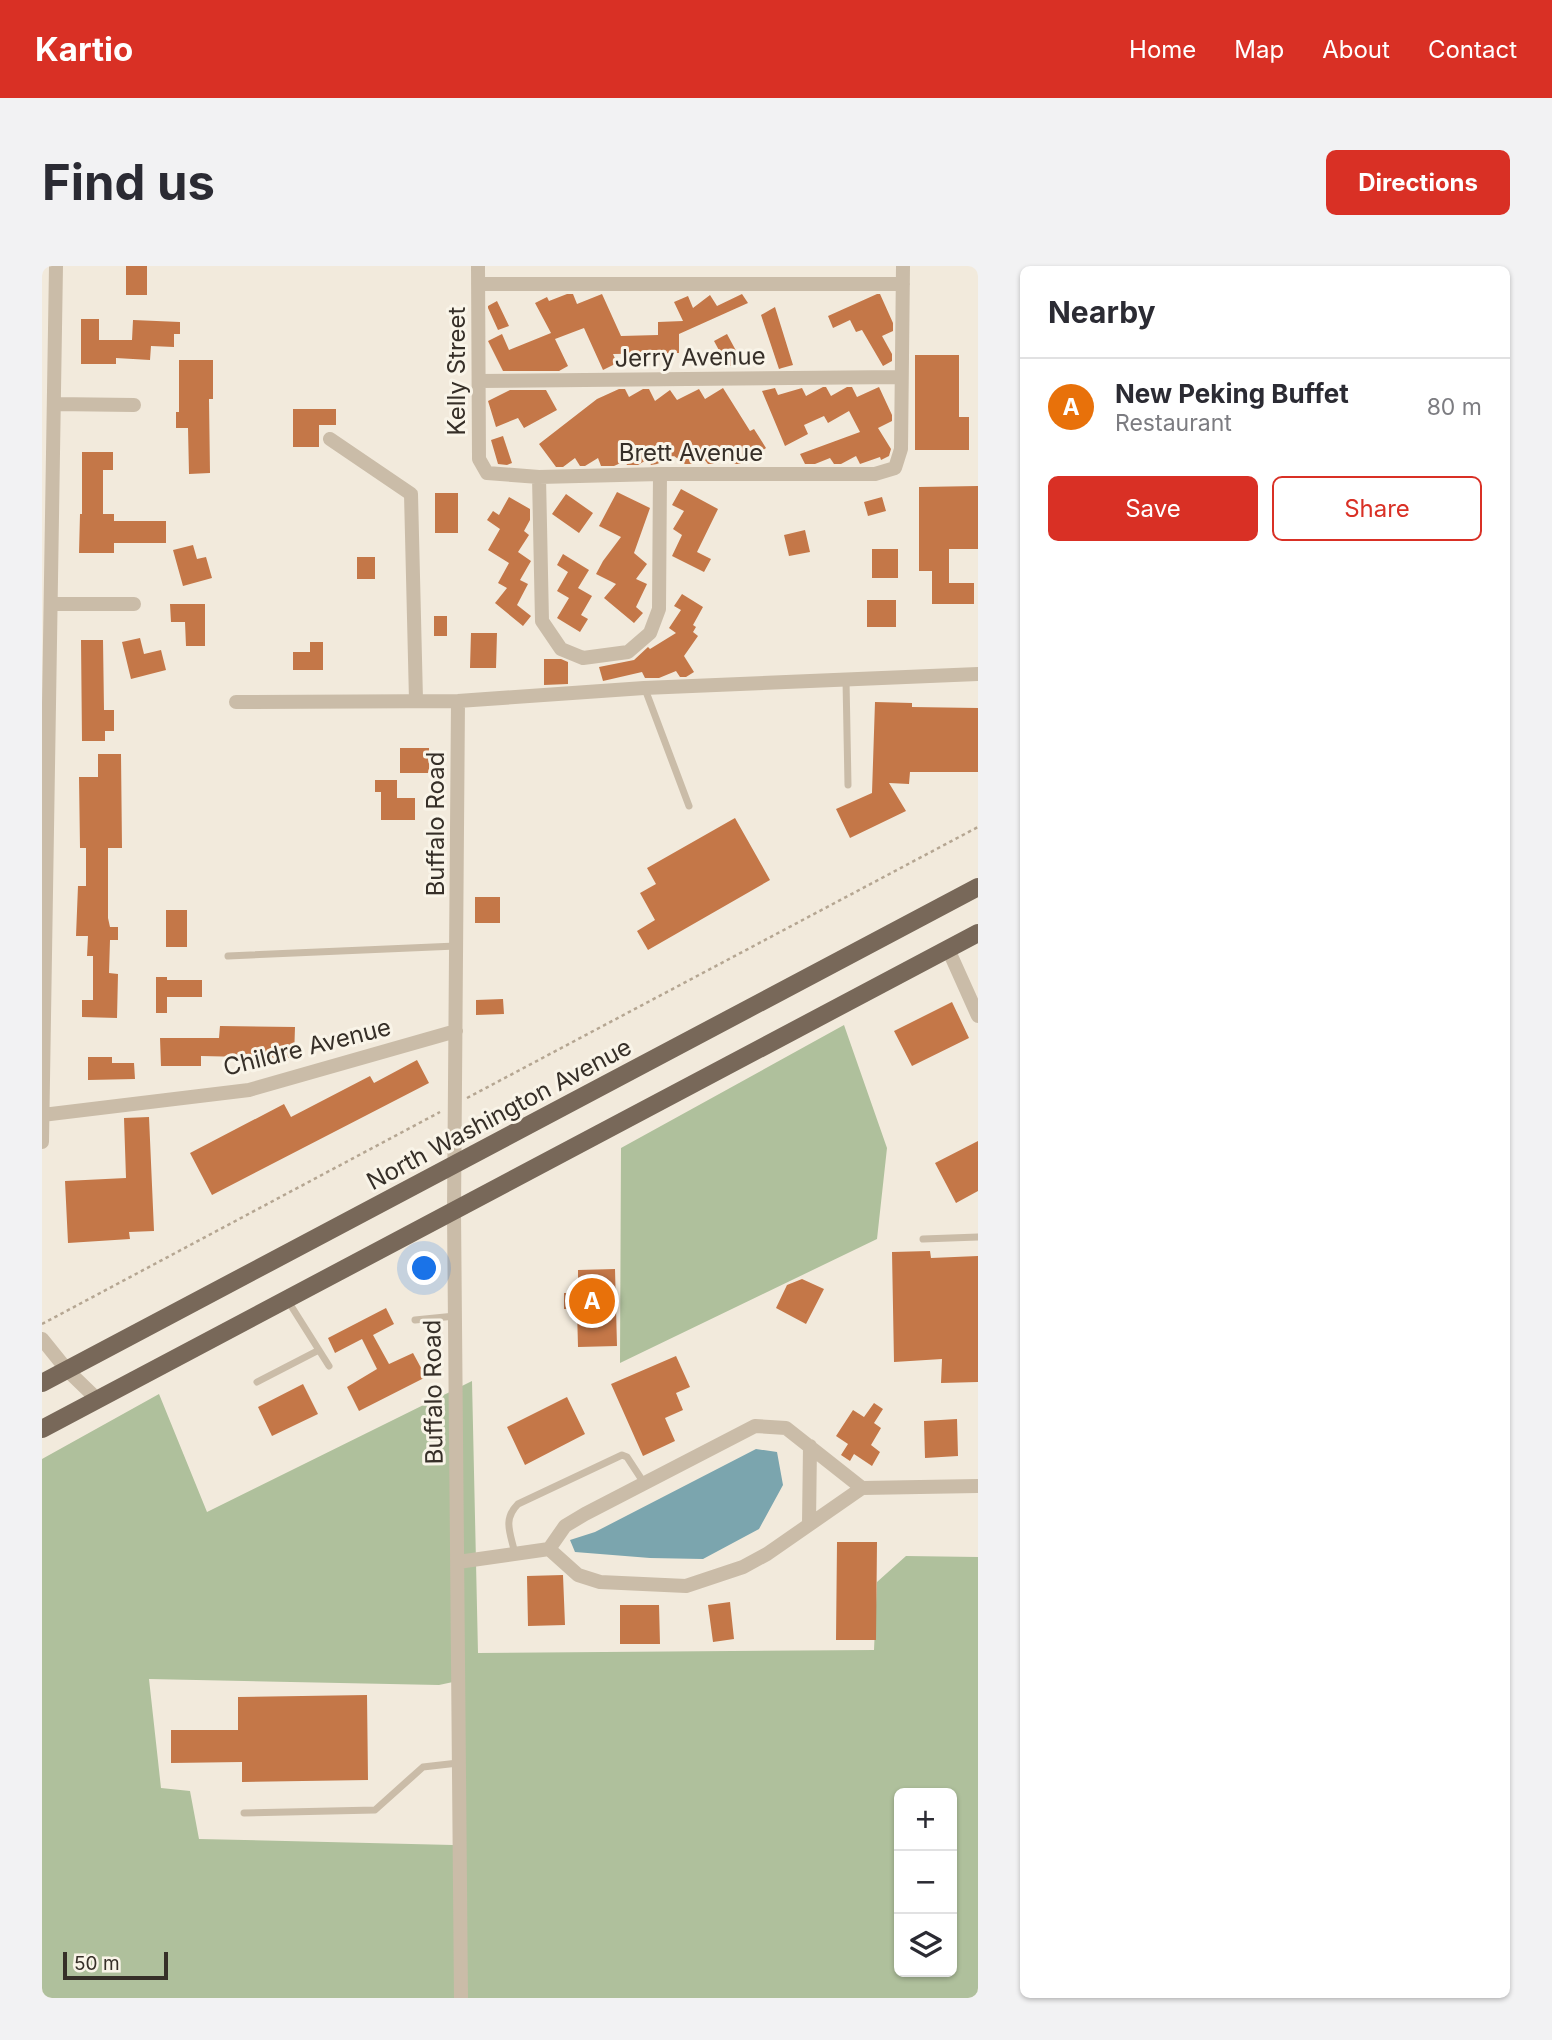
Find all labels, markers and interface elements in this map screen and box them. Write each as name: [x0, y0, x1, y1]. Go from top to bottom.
text: Kartio: [35, 29, 133, 69]
text: Home: [1129, 35, 1196, 64]
text: Map: [1234, 35, 1284, 64]
text: About: [1322, 35, 1390, 64]
text: Contact: [1428, 35, 1517, 64]
button: Directions: [1326, 150, 1510, 215]
text: Find us: [42, 153, 215, 212]
text: Nearby: [1048, 294, 1156, 330]
street label: Kelly Street: [442, 306, 471, 435]
street label: Jerry Avenue: [614, 341, 766, 373]
text: New Peking Buffet: [1115, 378, 1349, 409]
text: A: [1062, 393, 1080, 421]
text: 80 m: [1427, 393, 1482, 421]
text: Restaurant: [1115, 409, 1232, 437]
street label: Brett Avenue: [619, 438, 763, 467]
button: Save: [1048, 476, 1258, 541]
button: Share: [1272, 476, 1482, 541]
street label: Buffalo Road: [421, 752, 450, 896]
street label: Childre Avenue: [220, 1012, 394, 1082]
street label: North Washington Avenue: [362, 1032, 636, 1196]
your location: [407, 1251, 441, 1285]
pin: A: [569, 1275, 615, 1327]
street label: Buffalo Road: [417, 1319, 449, 1465]
map controls: [894, 1788, 957, 1977]
button: +: [894, 1788, 957, 1851]
button: −: [894, 1851, 957, 1914]
button: layers: [894, 1914, 957, 1977]
scale bar: [63, 1949, 168, 1981]
text: 50 m: [74, 1952, 120, 1975]

